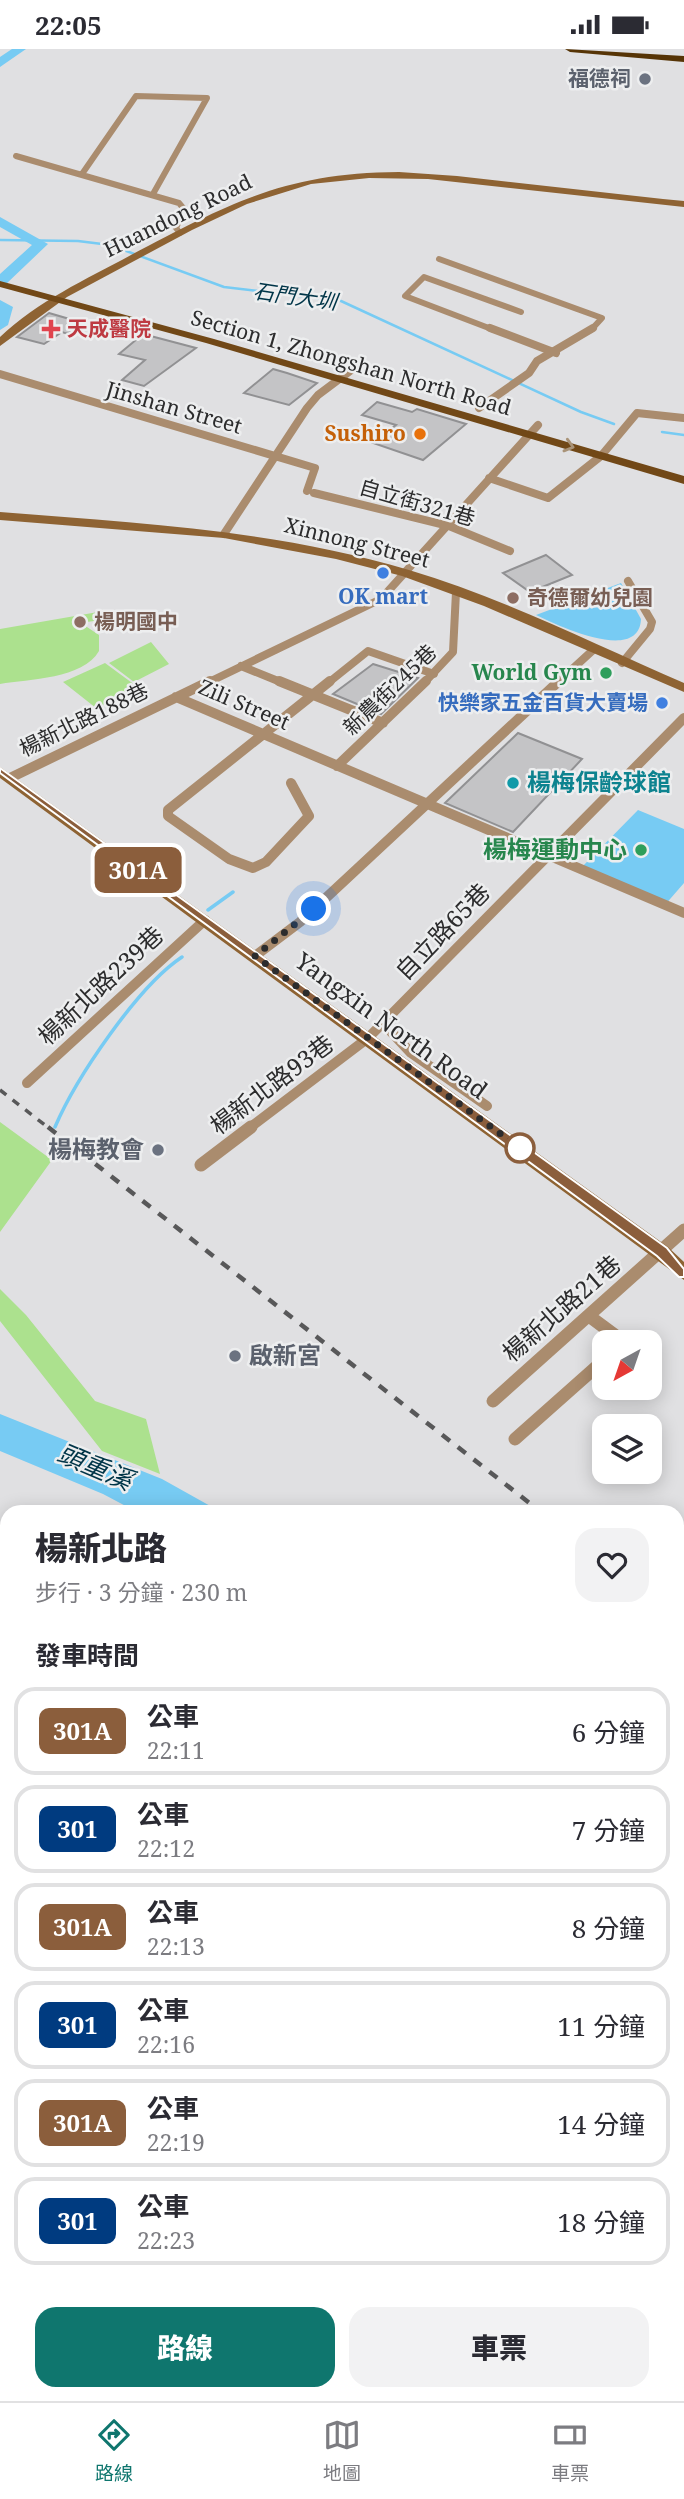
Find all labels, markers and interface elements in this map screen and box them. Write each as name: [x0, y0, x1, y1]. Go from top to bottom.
text: 22:05: [35, 7, 102, 43]
place label: 福德祠: [568, 64, 631, 92]
marker: 福德祠: [637, 71, 653, 87]
street label: Huandong Road: [99, 167, 256, 263]
water label: 石門大圳: [252, 276, 342, 316]
street label: Section 1, Zhongshan North Road: [188, 303, 515, 421]
place label: 天成醫院: [67, 314, 151, 342]
marker: 天成醫院: [41, 319, 61, 339]
street label: Jinshan Street: [102, 374, 245, 440]
place label: Sushiro: [324, 419, 406, 447]
marker: Sushiro: [412, 426, 428, 442]
one-way arrow: [563, 438, 575, 453]
street label: 自立街321巷: [356, 472, 478, 532]
street label: Xinnong Street: [282, 510, 433, 574]
marker: OK mart: [375, 565, 391, 581]
place label: OK mart: [338, 582, 429, 610]
place label: 奇德爾幼兒園: [527, 583, 653, 611]
marker: 奇德爾幼兒園: [505, 590, 521, 606]
place label: 楊明國中: [94, 607, 178, 635]
marker: 楊明國中: [72, 614, 88, 630]
street label: 新農街245巷: [337, 638, 442, 741]
place label: World Gym: [471, 658, 592, 686]
marker: World Gym: [598, 665, 614, 681]
street label: Zili Street: [195, 672, 294, 736]
street label: 楊新北路188巷: [14, 676, 153, 762]
place label: 快樂家五金百貨大賣場: [438, 688, 648, 716]
marker: 快樂家五金百貨大賣場: [654, 695, 670, 711]
place label: 楊梅保齡球館: [527, 765, 671, 798]
marker: 楊梅保齡球館: [505, 775, 521, 791]
place label: 楊梅運動中心: [483, 832, 627, 865]
marker: 楊梅運動中心: [633, 842, 649, 858]
line badge: 301A: [89, 847, 187, 893]
text: 301A: [109, 853, 167, 886]
street label: 自立路65巷: [387, 875, 496, 987]
your location: [296, 891, 331, 926]
street label: 楊新北路239巷: [30, 918, 170, 1052]
street label: Yangxin North Road: [288, 943, 495, 1106]
street label: 楊新北路93巷: [203, 1026, 340, 1141]
place label: 楊梅教會: [48, 1132, 144, 1165]
unlabelled marker: [505, 1133, 535, 1163]
marker: 楊梅教會: [150, 1142, 166, 1158]
street label: 楊新北路21巷: [495, 1247, 627, 1368]
north arrow: [592, 1330, 662, 1400]
map controls: [592, 1330, 662, 1484]
place label: 啟新宮: [249, 1338, 321, 1371]
marker: 啟新宮: [227, 1348, 243, 1364]
button: layers: [592, 1414, 662, 1484]
water label: 頭重溪: [52, 1434, 142, 1499]
text: 楊新北路: [35, 1525, 167, 1570]
button: heart: [575, 1528, 649, 1602]
text: 步行 · 3 分鐘 · 230 m: [35, 1576, 248, 1608]
text: 發車時間: [35, 1637, 139, 1673]
text: 公車: [147, 1698, 199, 1734]
text: 301A: [53, 1714, 112, 1747]
text: 6 分鐘: [572, 1714, 645, 1750]
text: 22:11: [147, 1734, 205, 1766]
text: 公車: [137, 1796, 189, 1832]
text: 301: [57, 1812, 98, 1845]
text: 7 分鐘: [572, 1812, 645, 1848]
text: 22:12: [137, 1832, 195, 1864]
text: 公車: [147, 1894, 199, 1930]
text: 301A: [53, 1910, 112, 1943]
text: 8 分鐘: [572, 1910, 645, 1946]
text: 22:13: [147, 1930, 205, 1962]
text: 公車: [137, 1992, 189, 2028]
text: 301: [57, 2008, 98, 2041]
text: 11 分鐘: [557, 2008, 645, 2044]
text: 22:16: [137, 2028, 195, 2060]
text: 公車: [147, 2090, 199, 2126]
text: 301A: [53, 2106, 112, 2139]
text: 14 分鐘: [557, 2106, 645, 2142]
text: 22:19: [147, 2126, 205, 2158]
text: 公車: [137, 2188, 189, 2224]
text: 301: [57, 2204, 98, 2237]
text: 18 分鐘: [557, 2204, 645, 2240]
text: 22:23: [137, 2224, 195, 2256]
button: 路線: [35, 2307, 335, 2387]
button: 車票: [349, 2307, 649, 2387]
tab: 路線: [95, 2416, 133, 2486]
tab: 地圖: [323, 2416, 361, 2486]
tab: 車票: [551, 2416, 589, 2486]

